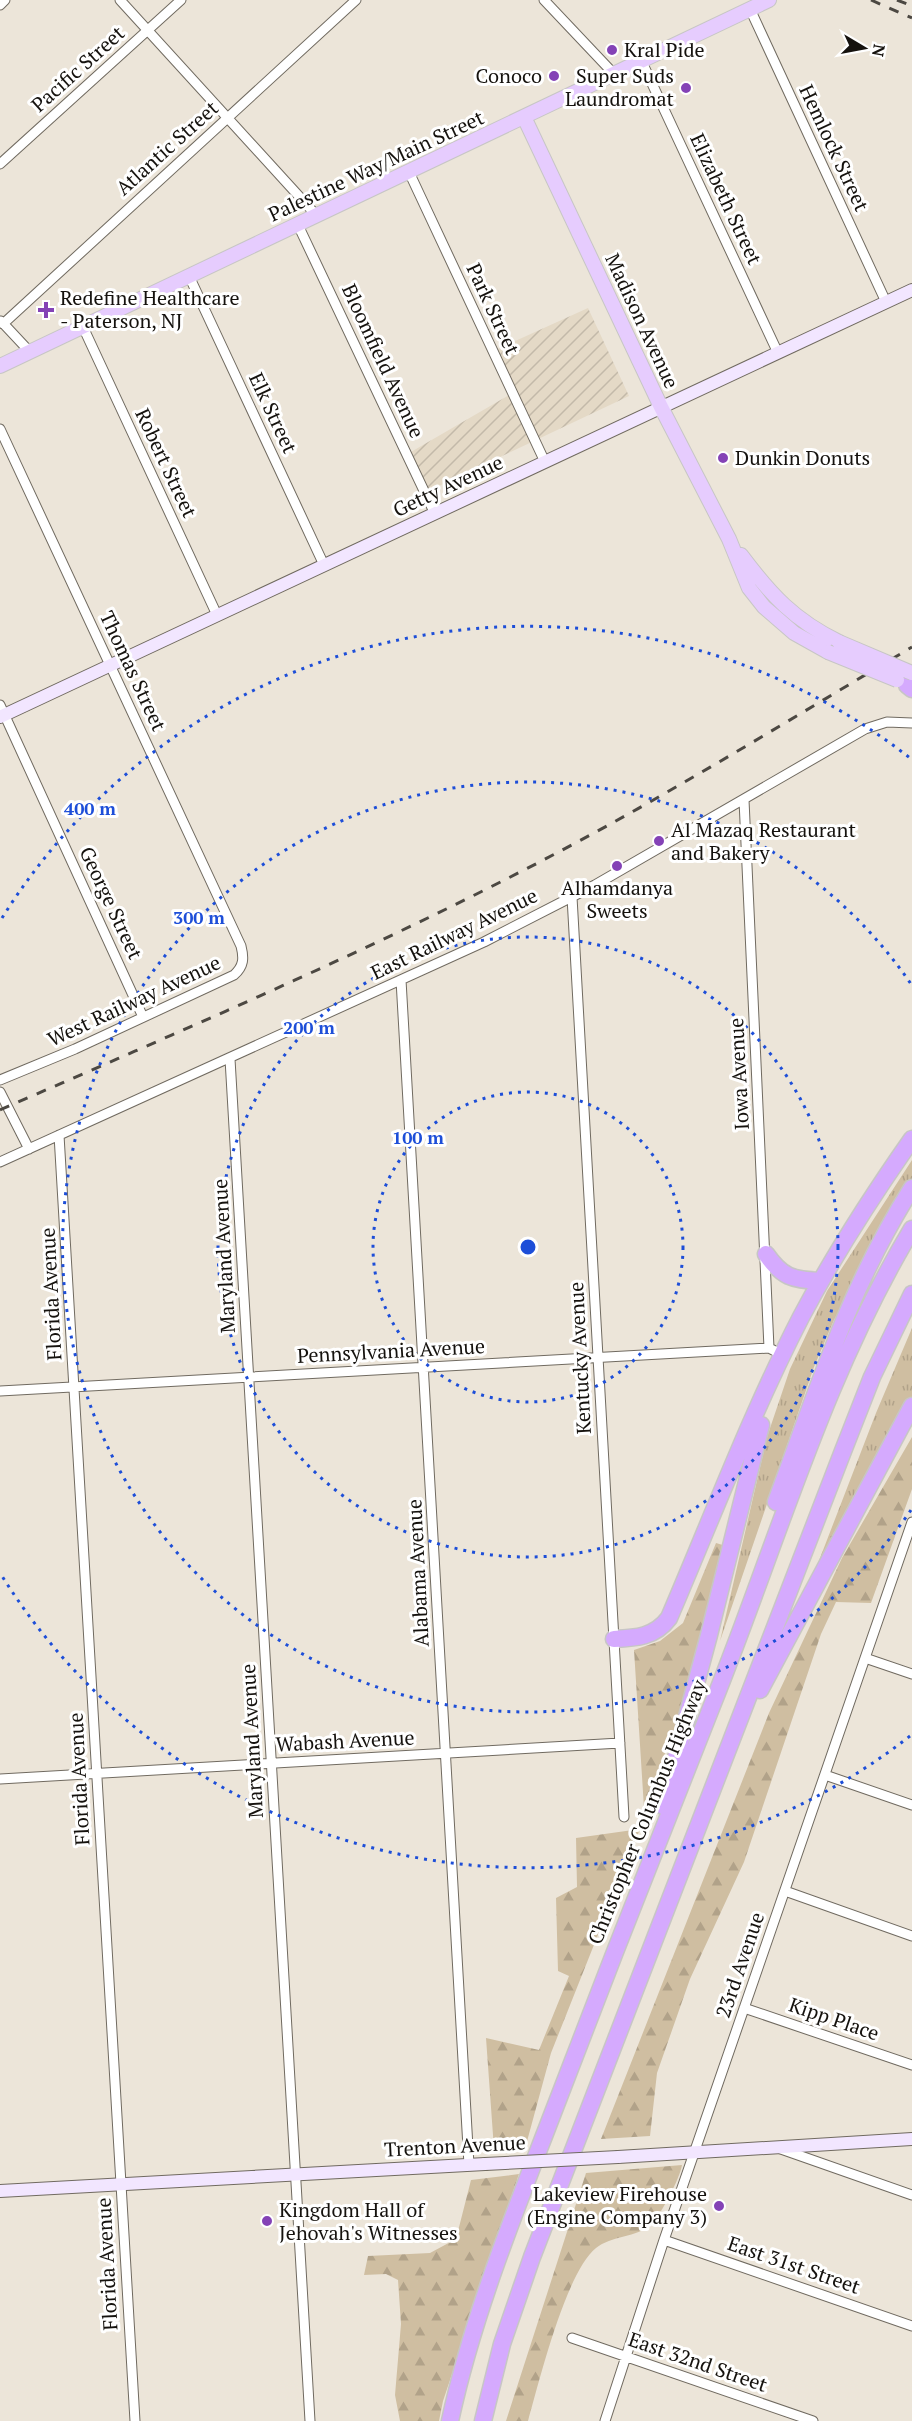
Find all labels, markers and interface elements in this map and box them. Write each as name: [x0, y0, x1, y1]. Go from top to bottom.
north arrow: [834, 18, 894, 78]
street label: Pacific Street: [25, 19, 131, 118]
place label: Kral Pide: [624, 36, 705, 63]
marker: Kral Pide: [605, 43, 619, 57]
text: N: [867, 43, 891, 58]
place label: Conoco: [476, 62, 542, 89]
place label: Super Suds Laundromat: [565, 62, 675, 112]
marker: Conoco: [547, 69, 561, 83]
street label: Hemlock Street: [793, 80, 876, 216]
marker: Super Suds Laundromat: [679, 81, 693, 95]
street label: Atlantic Street: [110, 94, 224, 201]
street label: Palestine Way/Main Street: [264, 103, 489, 227]
street label: Elizabeth Street: [684, 129, 769, 269]
street label: Madison Avenue: [599, 249, 686, 393]
street label: Park Street: [460, 259, 527, 360]
street label: Bloomfield Avenue: [336, 279, 431, 442]
place label: Redefine Healthcare - Paterson, NJ: [60, 284, 239, 334]
marker: Redefine Healthcare - Paterson, NJ: [37, 301, 55, 319]
street label: Elk Street: [243, 368, 304, 458]
street label: Robert Street: [129, 404, 204, 522]
place label: Dunkin Donuts: [735, 444, 870, 471]
street label: Getty Avenue: [388, 448, 507, 523]
marker: Dunkin Donuts: [716, 451, 730, 465]
street label: Thomas Street: [94, 606, 173, 736]
text: 400 m: [64, 796, 116, 820]
place label: Al Mazaq Restaurant and Bakery: [671, 816, 856, 866]
marker: Al Mazaq Restaurant and Bakery: [652, 834, 666, 848]
street label: George Street: [74, 842, 150, 964]
marker: Alhamdanya Sweets: [610, 859, 624, 873]
place label: Alhamdanya Sweets: [561, 874, 673, 924]
street label: East Railway Avenue: [366, 881, 542, 986]
text: 300 m: [173, 905, 225, 929]
street label: West Railway Avenue: [43, 949, 225, 1053]
text: 200 m: [283, 1015, 335, 1039]
street label: Iowa Avenue: [722, 1017, 755, 1131]
text: 100 m: [392, 1125, 444, 1149]
street label: Maryland Avenue: [206, 1178, 241, 1334]
street label: Florida Avenue: [34, 1227, 67, 1361]
centre of rings: [518, 1237, 538, 1257]
street label: Kentucky Avenue: [562, 1281, 597, 1435]
street label: Pennsylvania Avenue: [296, 1332, 486, 1369]
street label: Alabama Avenue: [400, 1498, 435, 1648]
street label: Maryland Avenue: [234, 1663, 269, 1819]
street label: Christopher Columbus Highway: [581, 1675, 712, 1948]
street label: Florida Avenue: [62, 1712, 95, 1846]
street label: Wabash Avenue: [275, 1723, 415, 1758]
street label: 23rd Avenue: [709, 1908, 770, 2021]
street label: Kipp Place: [786, 1991, 883, 2047]
street label: Trenton Avenue: [383, 2128, 526, 2163]
place label: Lakeview Firehouse (Engine Company 3): [527, 2180, 707, 2230]
place label: Kingdom Hall of Jehovah's Witnesses: [279, 2196, 458, 2246]
street label: Florida Avenue: [90, 2197, 123, 2331]
marker: Lakeview Firehouse (Engine Company 3): [712, 2199, 726, 2213]
marker: Kingdom Hall of Jehovah's Witnesses: [260, 2214, 274, 2228]
street label: East 31st Street: [724, 2229, 864, 2300]
street label: East 32nd Street: [625, 2325, 772, 2398]

